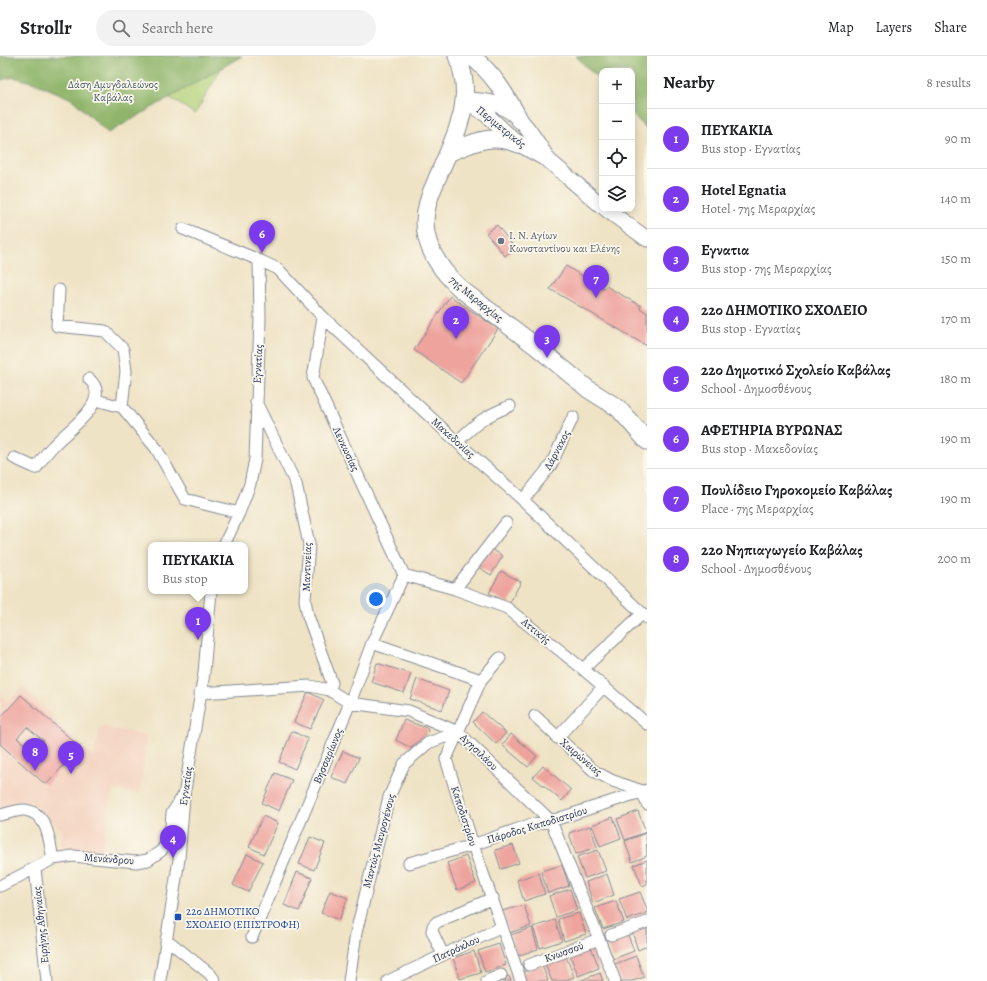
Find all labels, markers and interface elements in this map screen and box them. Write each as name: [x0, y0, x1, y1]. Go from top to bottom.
search box: [96, 10, 376, 46]
text: Strollr: [20, 15, 72, 41]
icon: search: [110, 17, 132, 39]
text: Search here: [142, 18, 213, 38]
text: Map: [828, 18, 854, 37]
text: Layers: [876, 18, 912, 37]
text: Share: [934, 18, 967, 37]
map controls: [599, 68, 635, 212]
button: +: [599, 68, 635, 104]
text: Nearby: [663, 71, 714, 94]
text: 8 results: [927, 74, 971, 91]
park label: Δάση Αμυγδαλεώνος Καβάλας: [68, 77, 158, 105]
street label: Περιμετρικός: [473, 102, 529, 152]
button: −: [599, 104, 635, 140]
text: ΠΕΥΚΑΚΙΑ: [701, 120, 773, 140]
text: 1: [674, 130, 678, 147]
text: 90 m: [945, 130, 971, 147]
button: locate: [599, 140, 635, 176]
text: Bus stop · Εγνατίας: [701, 140, 801, 157]
button: layers: [599, 176, 635, 212]
text: Hotel Egnatia: [701, 180, 787, 200]
text: 2: [673, 190, 679, 207]
text: 140 m: [940, 190, 971, 207]
text: Hotel · 7ης Μεραρχίας: [701, 200, 816, 217]
pin: 6: [249, 220, 275, 253]
place label: Ι. Ν. Αγίων Κωνσταντίνου και Ελένης: [509, 228, 620, 256]
marker: Ι. Ν. Αγίων Κωνσταντίνου και Ελένης: [496, 236, 506, 246]
text: Εγνατια: [701, 240, 749, 260]
text: 3: [673, 250, 679, 267]
text: 150 m: [941, 250, 971, 267]
text: Bus stop · 7ης Μεραρχίας: [701, 260, 832, 277]
pin: 7: [583, 265, 609, 298]
street label: 7ης Μεραρχίας: [446, 273, 506, 325]
text: 22ο ΔΗΜΟΤΙΚΟ ΣΧΟΛΕΙΟ: [701, 300, 867, 320]
pin: 2: [443, 306, 469, 339]
text: 4: [673, 310, 679, 327]
text: 170 m: [941, 310, 971, 327]
text: Bus stop · Εγνατίας: [701, 320, 801, 337]
pin: 3: [534, 325, 560, 358]
street label: Εγνατίας: [249, 344, 267, 384]
text: 22ο Δημοτικό Σχολείο Καβάλας: [701, 360, 891, 380]
text: 5: [673, 370, 679, 387]
text: 180 m: [940, 370, 971, 387]
text: School · Δημοσθένους: [701, 380, 812, 397]
street label: Μακεδονίας: [428, 414, 478, 462]
text: ΑΦΕΤΗΡΙΑ ΒΥΡΩΝΑΣ: [701, 420, 843, 440]
street label: Λευκωσίας: [329, 423, 363, 474]
street label: Λάρνακος: [540, 427, 574, 474]
text: 6: [673, 430, 679, 447]
text: 190 m: [940, 430, 971, 447]
text: Bus stop · Μακεδονίας: [701, 440, 818, 457]
text: Πουλίδειο Γηροκομείο Καβάλας: [701, 480, 892, 500]
text: 7: [673, 490, 679, 507]
text: 190 m: [940, 490, 971, 507]
text: Place · 7ης Μεραρχίας: [701, 500, 814, 517]
text: 22ο Νηπιαγωγείο Καβάλας: [701, 540, 863, 560]
popup: [148, 542, 248, 594]
street label: Μαντινείας: [299, 542, 315, 592]
text: ΠΕΥΚΑΚΙΑ: [162, 550, 234, 570]
text: 8: [673, 550, 679, 567]
text: 200 m: [938, 550, 971, 567]
text: School · Δημοσθένους: [701, 560, 812, 577]
text: Bus stop: [162, 570, 208, 587]
your location: [366, 589, 386, 609]
pin: 1: [185, 607, 211, 640]
street label: Αττικής: [517, 614, 554, 647]
street label: Βησσαρίωνος: [310, 726, 346, 786]
street label: Αγησιλάου: [456, 730, 501, 774]
street label: Χαιρώνειας: [557, 735, 605, 779]
pin: 8: [22, 738, 48, 771]
pin: 5: [58, 741, 84, 774]
street label: Εγνατίας: [176, 765, 196, 806]
street label: Καποδιστρίου: [447, 784, 481, 848]
street label: Μαντώς Μαυρογένους: [359, 792, 399, 890]
street label: Πάροδος Καποδιστρίου: [485, 803, 589, 847]
pin: 4: [160, 825, 186, 858]
street label: Μενάνδρου: [83, 850, 135, 868]
street label: Ειρήνης Αθηναίας: [29, 886, 53, 964]
place label: 22ο ΔΗΜΟΤΙΚΟ ΣΧΟΛΕΙΟ (ΕΠΙΣΤΡΟΦΗ): [186, 904, 299, 932]
marker: 22ο ΔΗΜΟΤΙΚΟ ΣΧΟΛΕΙΟ (ΕΠΙΣΤΡΟΦΗ): [173, 912, 183, 922]
street label: Πατρόκλου: [430, 932, 482, 966]
street label: Κνωσσού: [542, 938, 586, 966]

